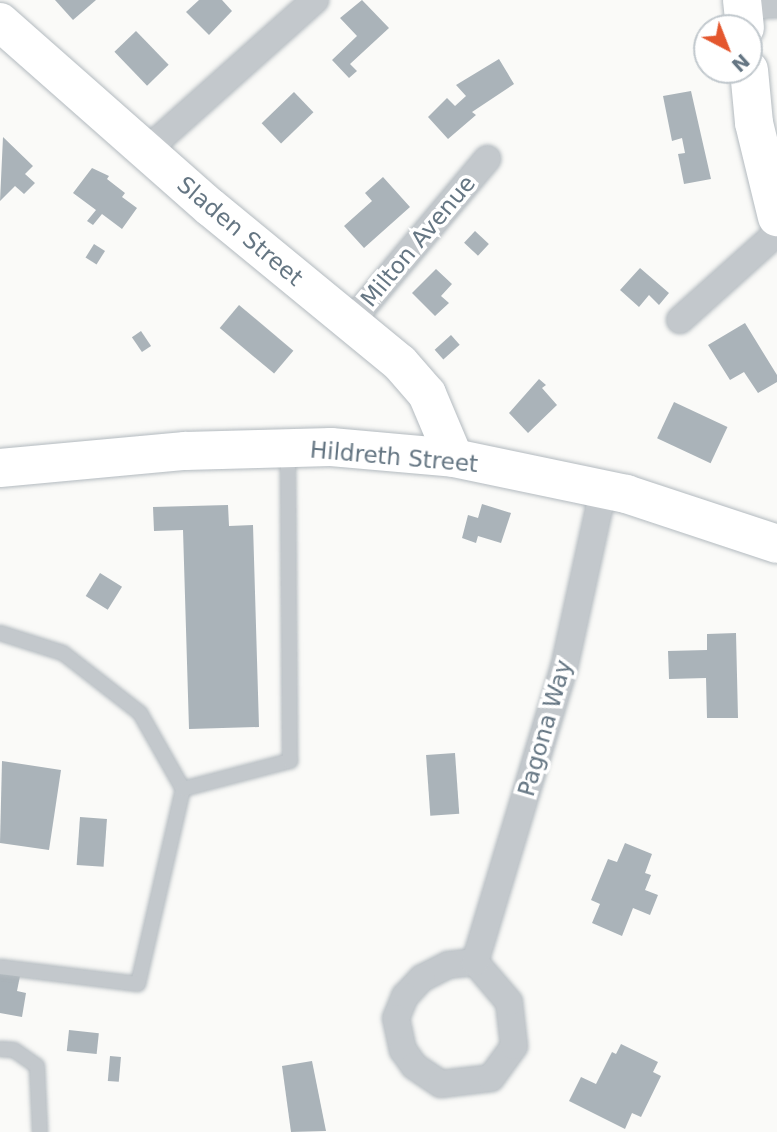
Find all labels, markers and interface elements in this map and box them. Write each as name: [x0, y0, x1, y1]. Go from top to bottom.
north arrow: [693, 14, 763, 84]
text: N: [727, 50, 754, 77]
street label: Sladen Street: [172, 170, 308, 292]
street label: Milton Avenue: [355, 170, 481, 312]
street label: Hildreth Street: [309, 436, 479, 478]
street label: Pagona Way: [512, 657, 578, 799]

